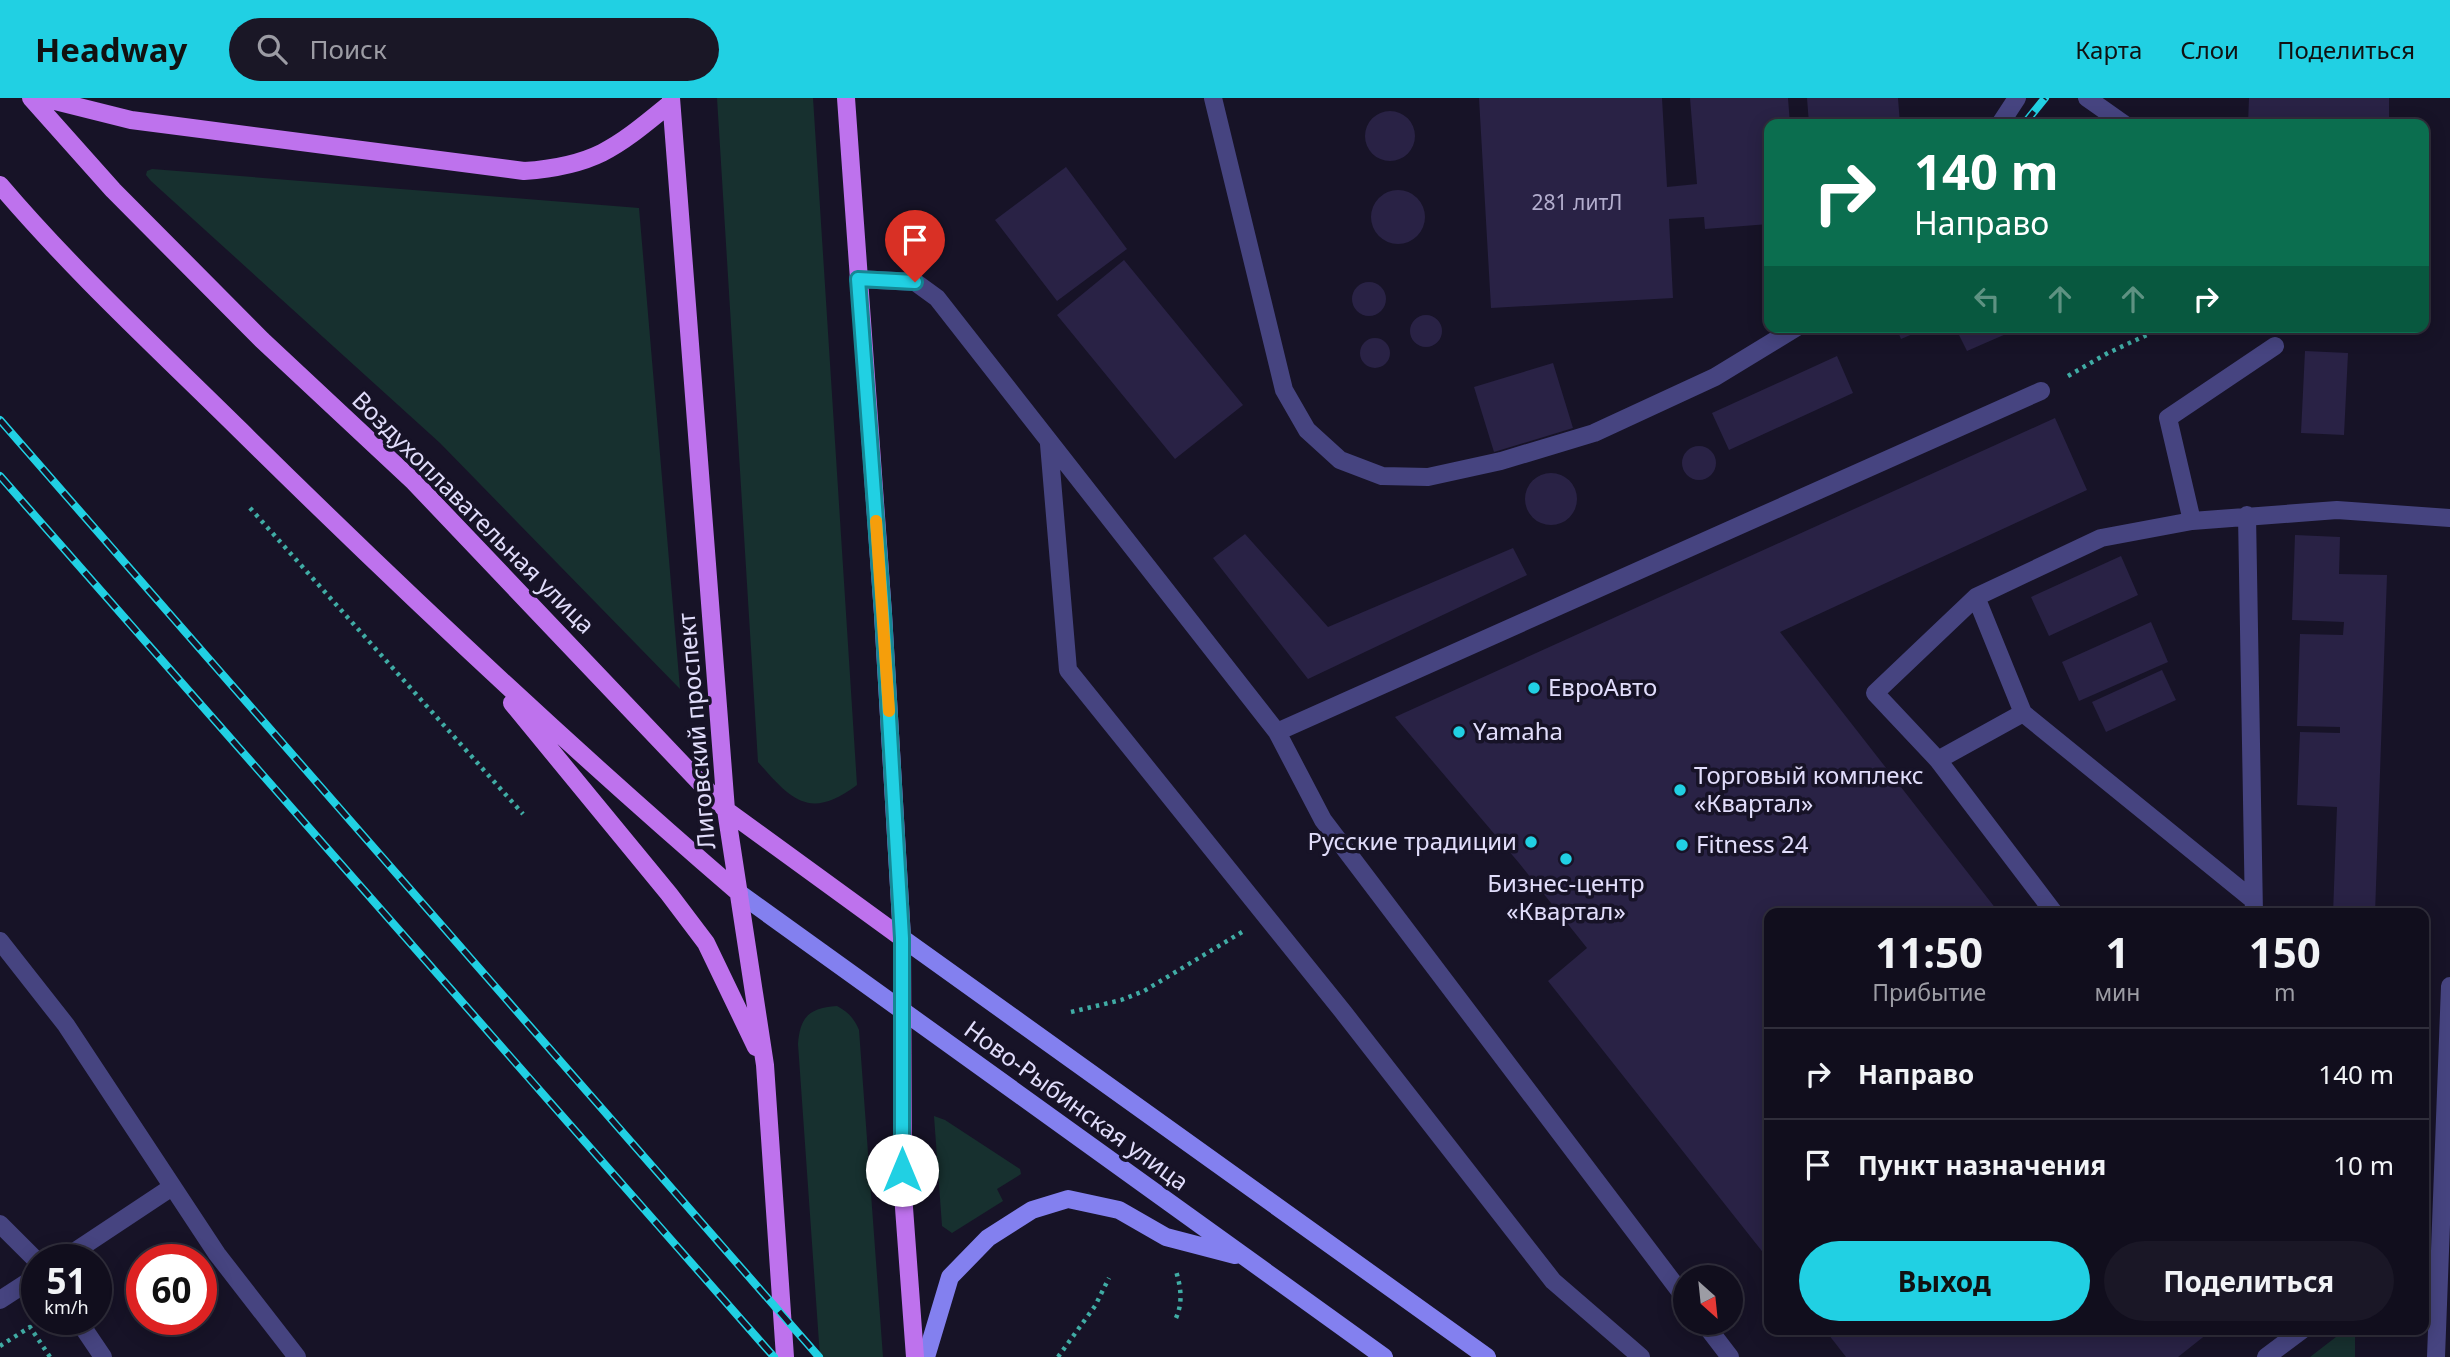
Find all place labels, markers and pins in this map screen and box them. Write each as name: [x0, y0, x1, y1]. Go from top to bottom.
pin: [885, 210, 945, 282]
place label: ЕвроАвто: [1548, 670, 1657, 703]
marker: ЕвроАвто: [1526, 680, 1542, 696]
place label: Yamaha: [1473, 714, 1563, 747]
marker: Yamaha: [1451, 724, 1467, 740]
place label: Торговый комплекс «Квартал»: [1694, 758, 1924, 819]
marker: Торговый комплекс «Квартал»: [1672, 782, 1688, 798]
place label: Русские традиции: [1307, 824, 1517, 857]
place label: Fitness 24: [1696, 827, 1809, 860]
marker: Русские традиции: [1523, 834, 1539, 850]
marker: Fitness 24: [1674, 837, 1690, 853]
marker: Бизнес-центр «Квартал»: [1558, 851, 1574, 867]
place label: Бизнес-центр «Квартал»: [1487, 866, 1645, 927]

